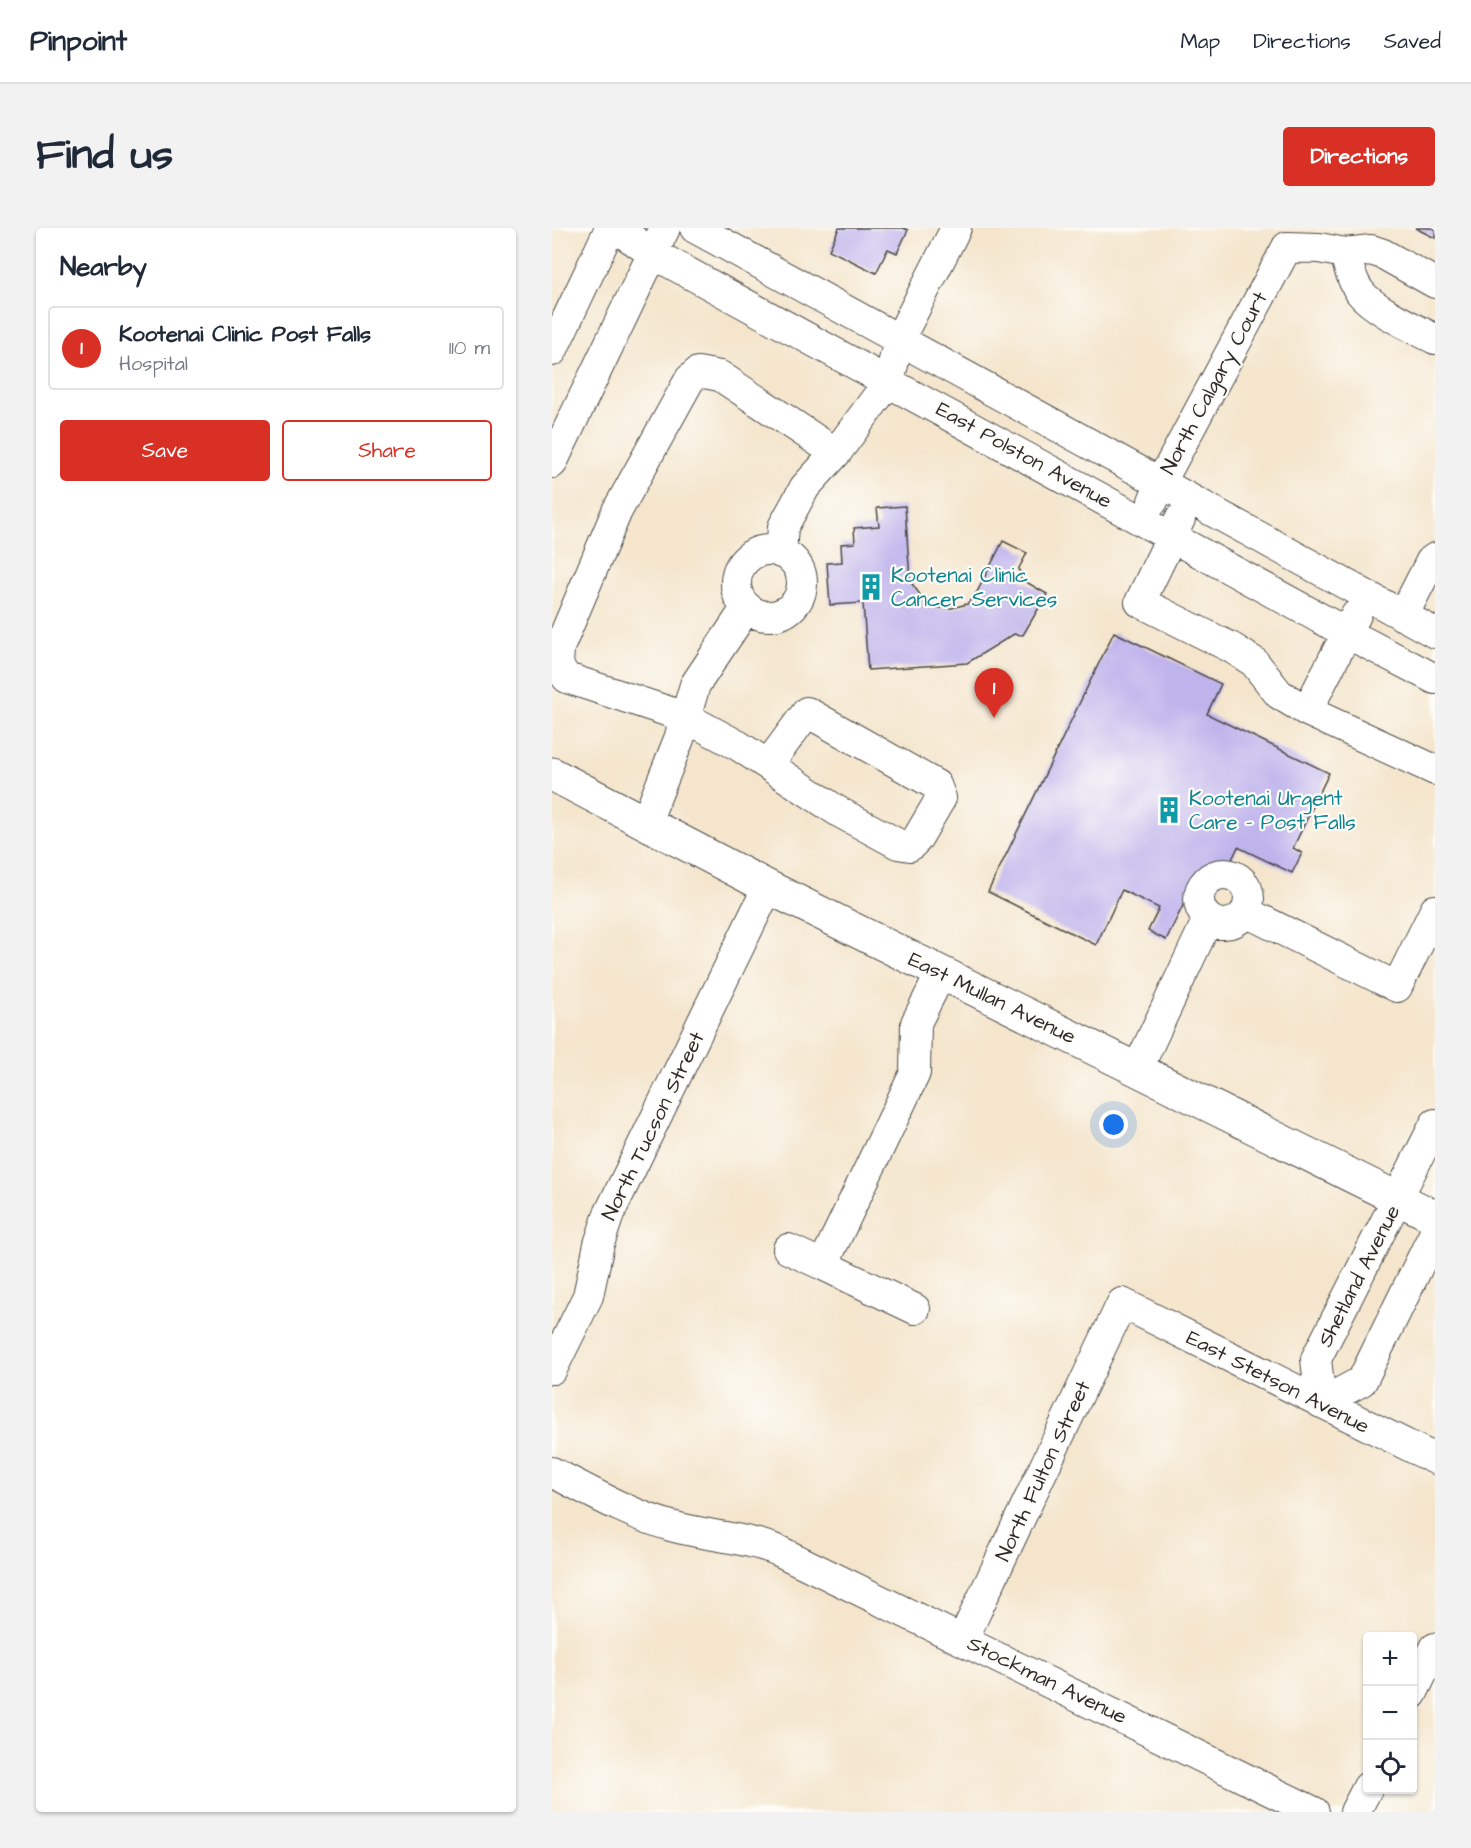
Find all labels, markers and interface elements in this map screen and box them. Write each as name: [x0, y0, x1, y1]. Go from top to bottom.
text: Pinpoint: [30, 22, 127, 61]
text: Map: [1180, 27, 1220, 56]
text: Directions: [1253, 27, 1351, 56]
text: Saved: [1384, 27, 1441, 56]
text: Find us: [36, 127, 173, 185]
button: Directions: [1283, 127, 1435, 186]
text: Nearby: [60, 249, 147, 285]
street label: North Calgary Court: [1154, 286, 1276, 480]
text: Kootenai Clinic Post Falls: [119, 319, 371, 350]
text: 1: [80, 334, 83, 362]
text: 110 m: [449, 334, 490, 362]
text: Hospital: [119, 350, 188, 378]
street label: East Polston Avenue: [931, 395, 1117, 515]
button: Save: [60, 420, 270, 481]
button: Share: [282, 420, 492, 481]
place label: Kootenai Clinic Cancer Services: [891, 561, 1057, 614]
building icon: Kootenai Clinic Cancer Services: [856, 572, 886, 602]
pin: 1: [974, 668, 1014, 718]
place label: Kootenai Urgent Care - Post Falls: [1189, 784, 1356, 837]
building icon: Kootenai Urgent Care - Post Falls: [1154, 795, 1184, 825]
street label: East Mullan Avenue: [903, 945, 1081, 1051]
street label: North Tucson Street: [595, 1026, 712, 1225]
your location: [1099, 1110, 1128, 1139]
street label: Shetland Avenue: [1311, 1200, 1407, 1352]
street label: East Stetson Avenue: [1181, 1323, 1375, 1441]
street label: North Fulton Street: [988, 1375, 1098, 1566]
street label: Stockman Avenue: [962, 1629, 1132, 1731]
map controls: [1363, 1632, 1417, 1794]
button: +: [1363, 1632, 1417, 1686]
button: −: [1363, 1686, 1417, 1740]
button: locate: [1363, 1740, 1417, 1794]

